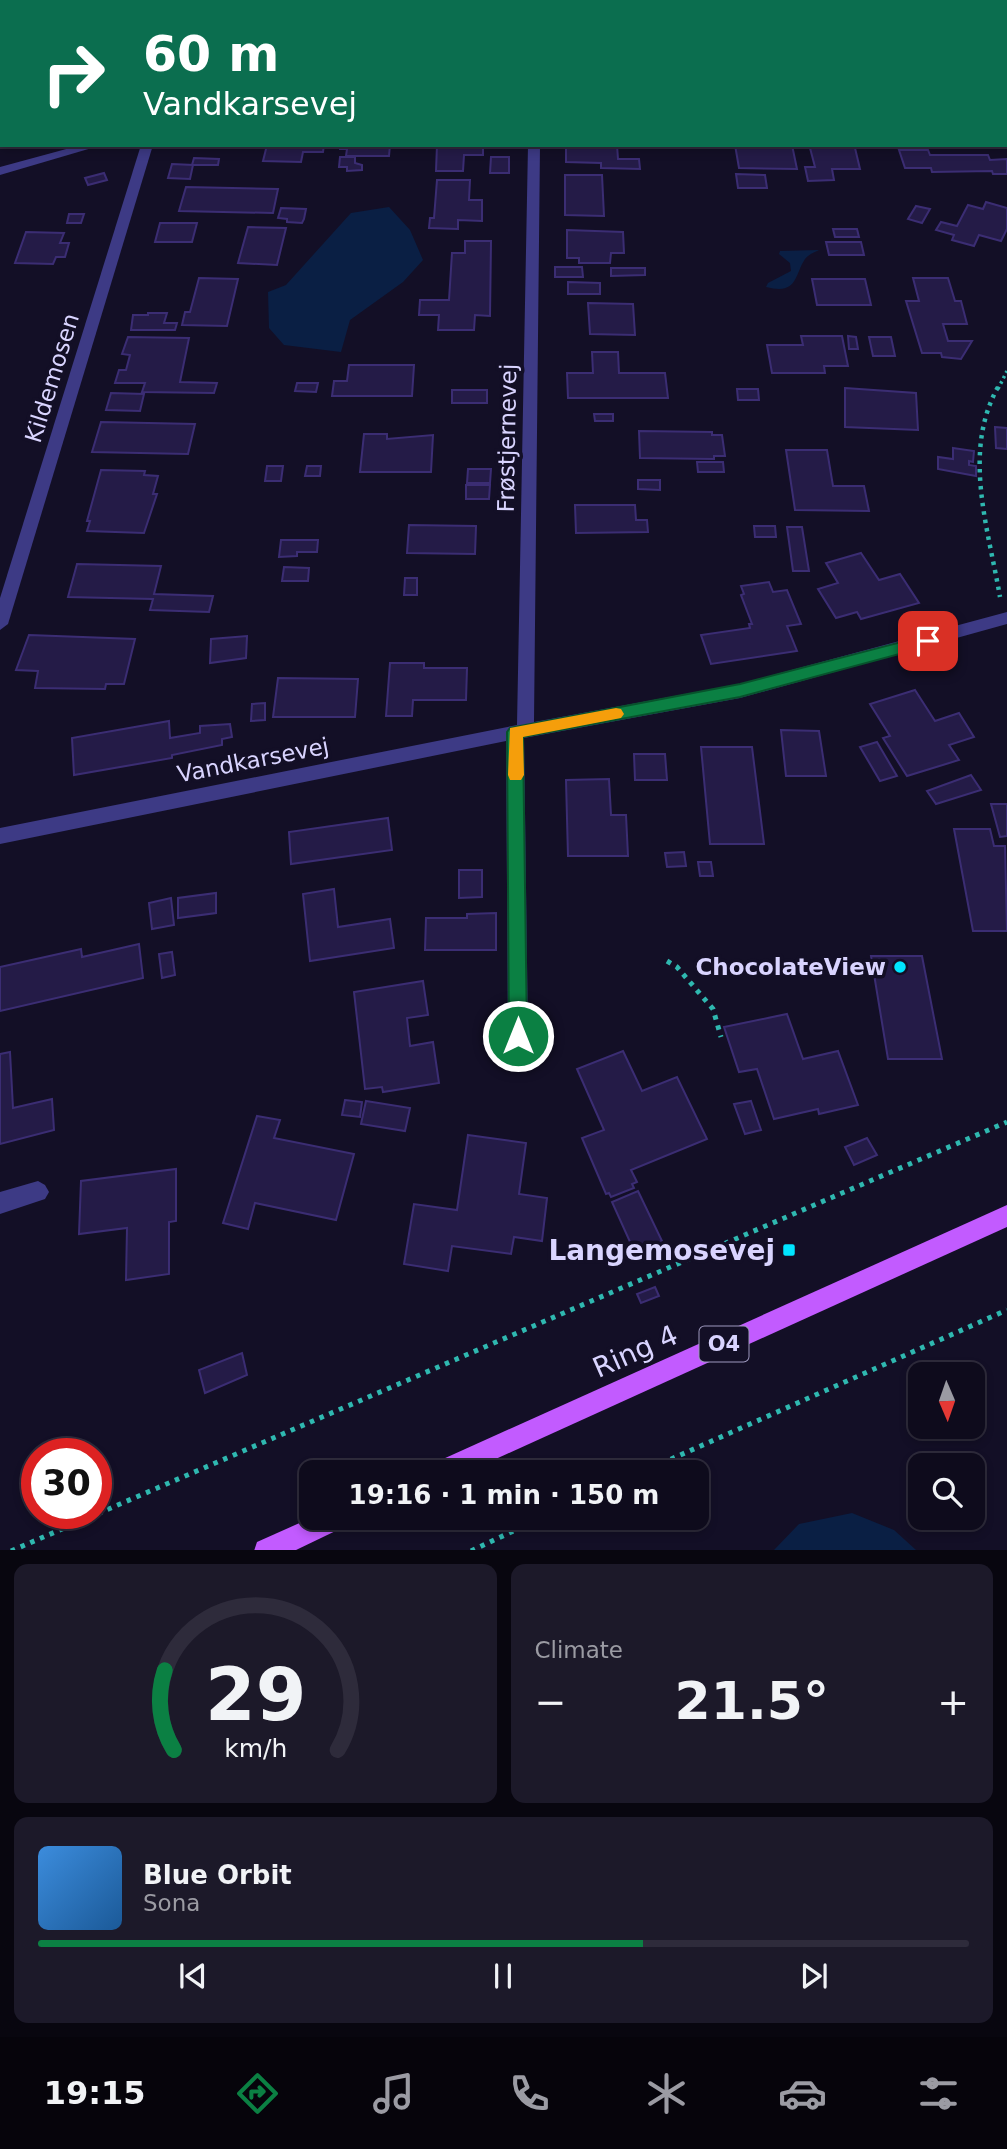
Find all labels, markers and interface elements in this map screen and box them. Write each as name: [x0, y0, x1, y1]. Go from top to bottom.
text: 60 m: [143, 26, 279, 83]
icon: right: [28, 28, 119, 119]
text: Vandkarsevej: [143, 85, 357, 123]
street label: Kildemosen: [20, 310, 84, 446]
street label: Frøstjernevej: [493, 364, 521, 512]
pin: [898, 611, 958, 671]
icon: arrive: [909, 622, 947, 660]
street label: Vandkarsevej: [175, 733, 331, 787]
place label: ChocolateView: [695, 954, 886, 980]
marker: ChocolateView: [892, 959, 908, 975]
position arrow: [481, 999, 555, 1073]
place label: Langemosevej: [548, 1234, 775, 1267]
marker: Langemosevej: [781, 1242, 797, 1258]
street label: Ring 4: [588, 1318, 683, 1385]
road number: O4: [700, 1326, 748, 1362]
north arrow: [908, 1362, 985, 1438]
map controls: [908, 1362, 985, 1530]
speed limit sign: 30: [21, 1438, 112, 1529]
button: search: [908, 1453, 985, 1530]
text: 19:16 · 1 min · 150 m: [349, 1480, 659, 1510]
text: Climate: [535, 1637, 623, 1663]
text: 29: [205, 1652, 306, 1737]
text: 21.5°: [675, 1671, 829, 1731]
text: −: [535, 1680, 566, 1724]
text: +: [937, 1680, 969, 1724]
text: km/h: [224, 1733, 287, 1762]
text: Blue Orbit: [143, 1860, 292, 1890]
text: Sona: [143, 1890, 200, 1916]
icon: previous: [174, 1957, 212, 1995]
icon: pause: [484, 1957, 522, 1995]
icon: next: [795, 1957, 833, 1995]
icon: directions: [233, 2069, 282, 2118]
icon: music: [369, 2069, 418, 2118]
icon: phone: [505, 2069, 554, 2118]
icon: climate: [642, 2069, 691, 2118]
icon: car: [778, 2069, 827, 2118]
icon: filters: [914, 2069, 963, 2118]
text: 19:15: [44, 2074, 146, 2112]

